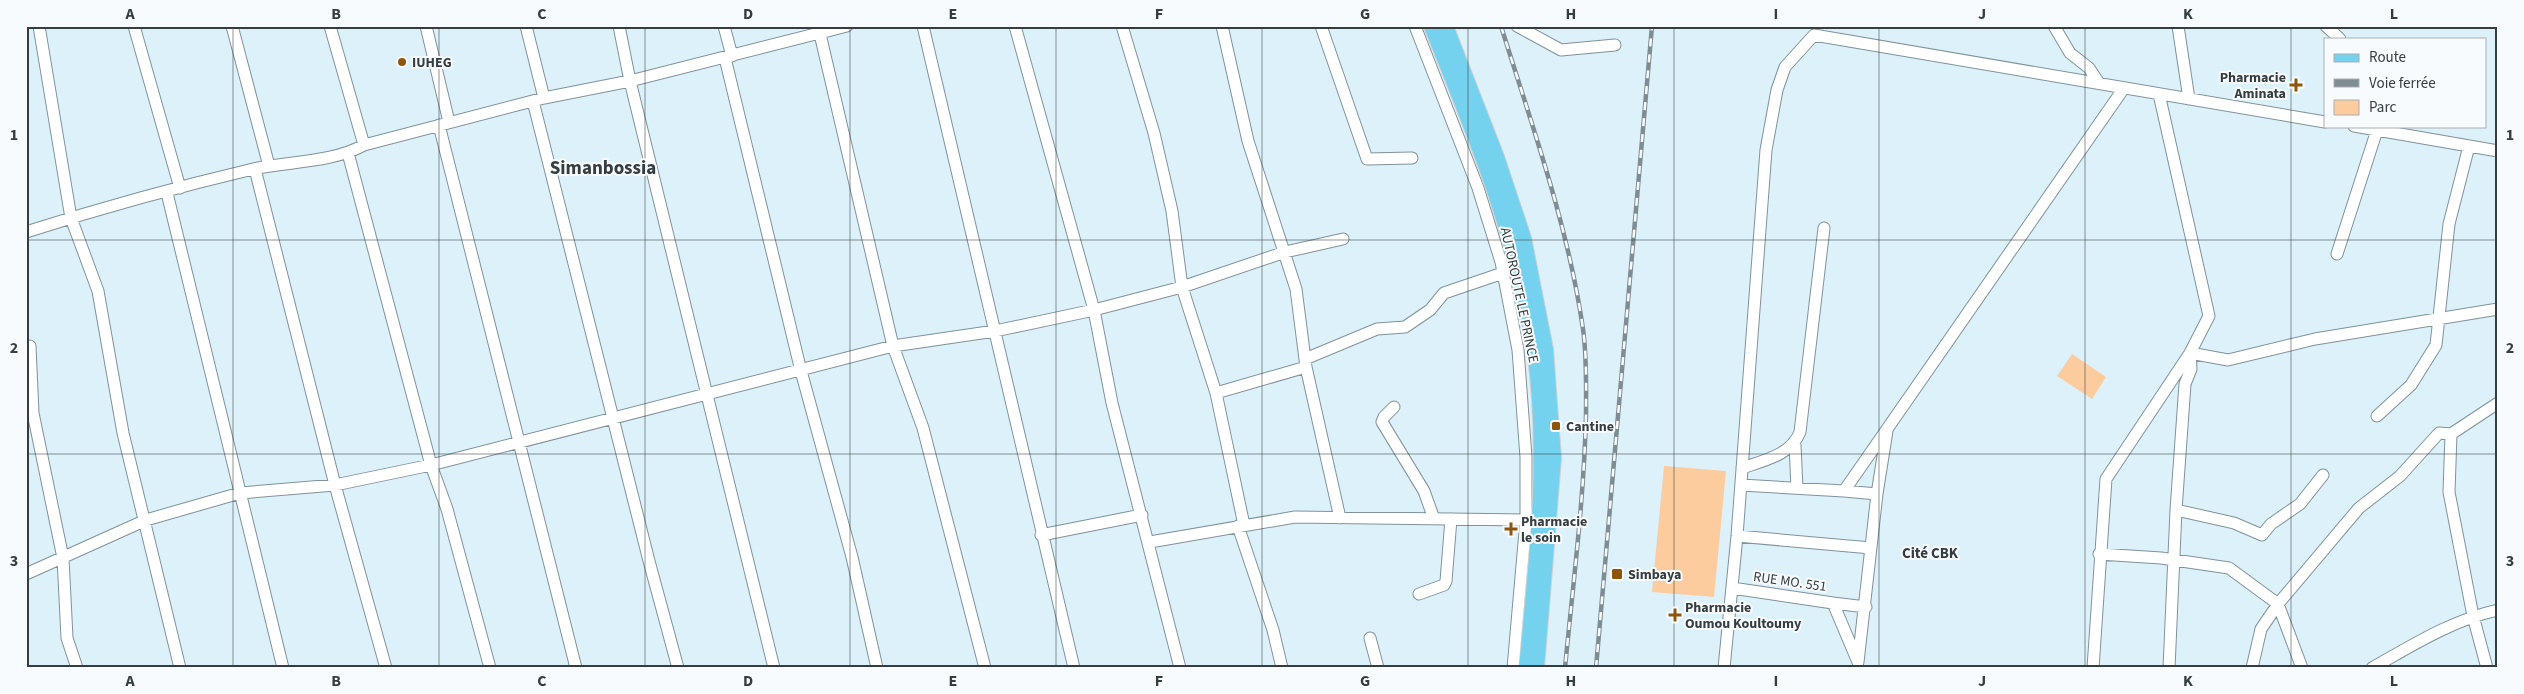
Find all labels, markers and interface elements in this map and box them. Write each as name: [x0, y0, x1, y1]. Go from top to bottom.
text: A: [124, 3, 135, 25]
text: B: [331, 3, 341, 25]
text: C: [537, 3, 547, 25]
text: D: [743, 3, 753, 25]
text: E: [949, 3, 957, 25]
text: F: [1155, 3, 1163, 25]
text: G: [1360, 3, 1370, 25]
text: H: [1566, 3, 1576, 25]
text: I: [1774, 3, 1778, 25]
text: J: [1978, 3, 1986, 25]
text: K: [2183, 3, 2193, 25]
text: L: [2390, 3, 2398, 25]
legend: [2324, 38, 2486, 128]
text: Route: [2369, 47, 2406, 68]
place label: IUHEG: [412, 53, 452, 73]
marker: IUHEG: [396, 56, 408, 68]
place label: Pharmacie Aminata: [2220, 68, 2286, 104]
text: Voie ferrée: [2369, 73, 2436, 94]
marker: Pharmacie Aminata: [2290, 79, 2302, 91]
text: Parc: [2369, 97, 2396, 118]
text: 1: [10, 124, 18, 146]
text: 1: [2506, 124, 2514, 146]
district label: Simanbossia: [550, 155, 656, 182]
street label: AUTOROUTE LE PRINCE: [1495, 226, 1543, 365]
text: 2: [10, 337, 18, 359]
text: 2: [2506, 337, 2514, 359]
place label: Cantine: [1566, 417, 1614, 437]
marker: Cantine: [1550, 420, 1562, 432]
place label: Pharmacie le soin: [1521, 512, 1587, 548]
marker: Pharmacie le soin: [1505, 523, 1517, 535]
district label: Cité CBK: [1902, 543, 1959, 564]
text: 3: [10, 550, 18, 572]
text: 3: [2506, 550, 2514, 572]
place label: Simbaya: [1628, 565, 1681, 585]
marker: Simbaya: [1610, 567, 1624, 581]
street label: RUE MO. 551: [1752, 567, 1828, 597]
place label: Pharmacie Oumou Koultoumy: [1685, 598, 1802, 634]
marker: Pharmacie Oumou Koultoumy: [1669, 609, 1681, 621]
text: A: [124, 670, 135, 692]
text: B: [331, 670, 341, 692]
text: C: [537, 670, 547, 692]
text: D: [743, 670, 753, 692]
text: E: [949, 670, 957, 692]
text: F: [1155, 670, 1163, 692]
text: G: [1360, 670, 1370, 692]
text: H: [1566, 670, 1576, 692]
text: I: [1774, 670, 1778, 692]
text: J: [1978, 670, 1986, 692]
text: K: [2183, 670, 2193, 692]
text: L: [2390, 670, 2398, 692]

